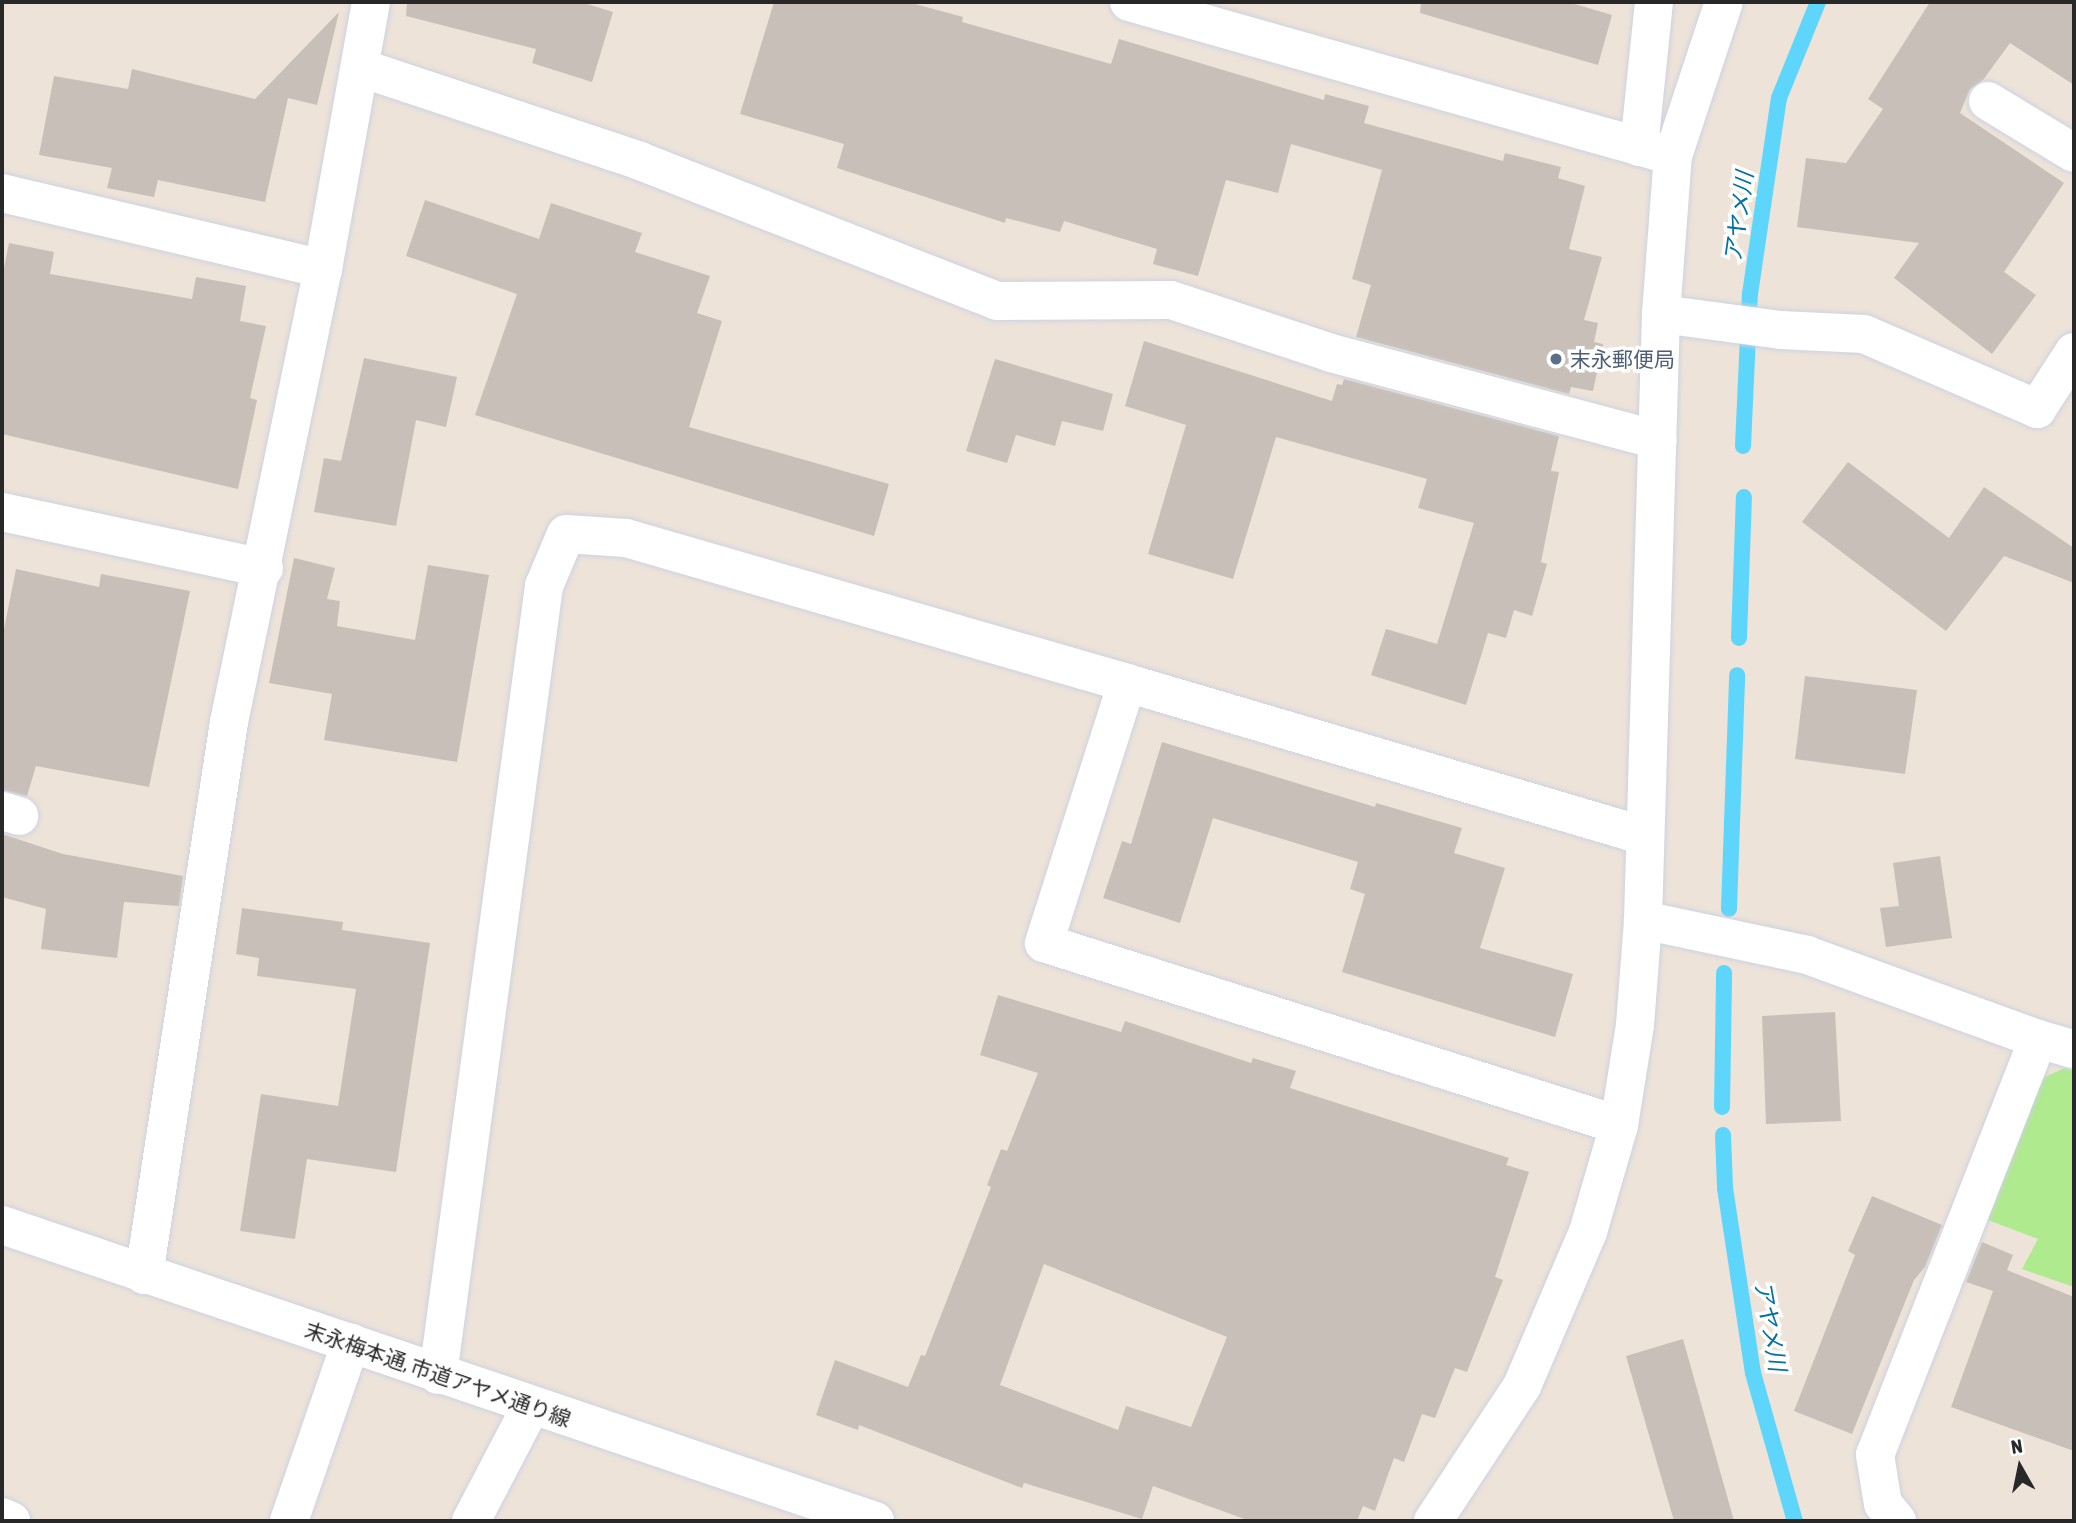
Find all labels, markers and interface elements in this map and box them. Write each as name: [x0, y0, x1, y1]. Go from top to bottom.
water label: アヤメ川: [1719, 170, 1759, 264]
place label: 末永郵便局: [1570, 346, 1675, 372]
marker: 末永郵便局: [1548, 351, 1564, 367]
water label: アヤメ川: [1748, 1278, 1792, 1374]
street label: 末永梅本通, 市道アヤメ通り線: [302, 1317, 574, 1431]
north arrow: [1985, 1432, 2055, 1502]
text: N: [2009, 1435, 2024, 1458]

